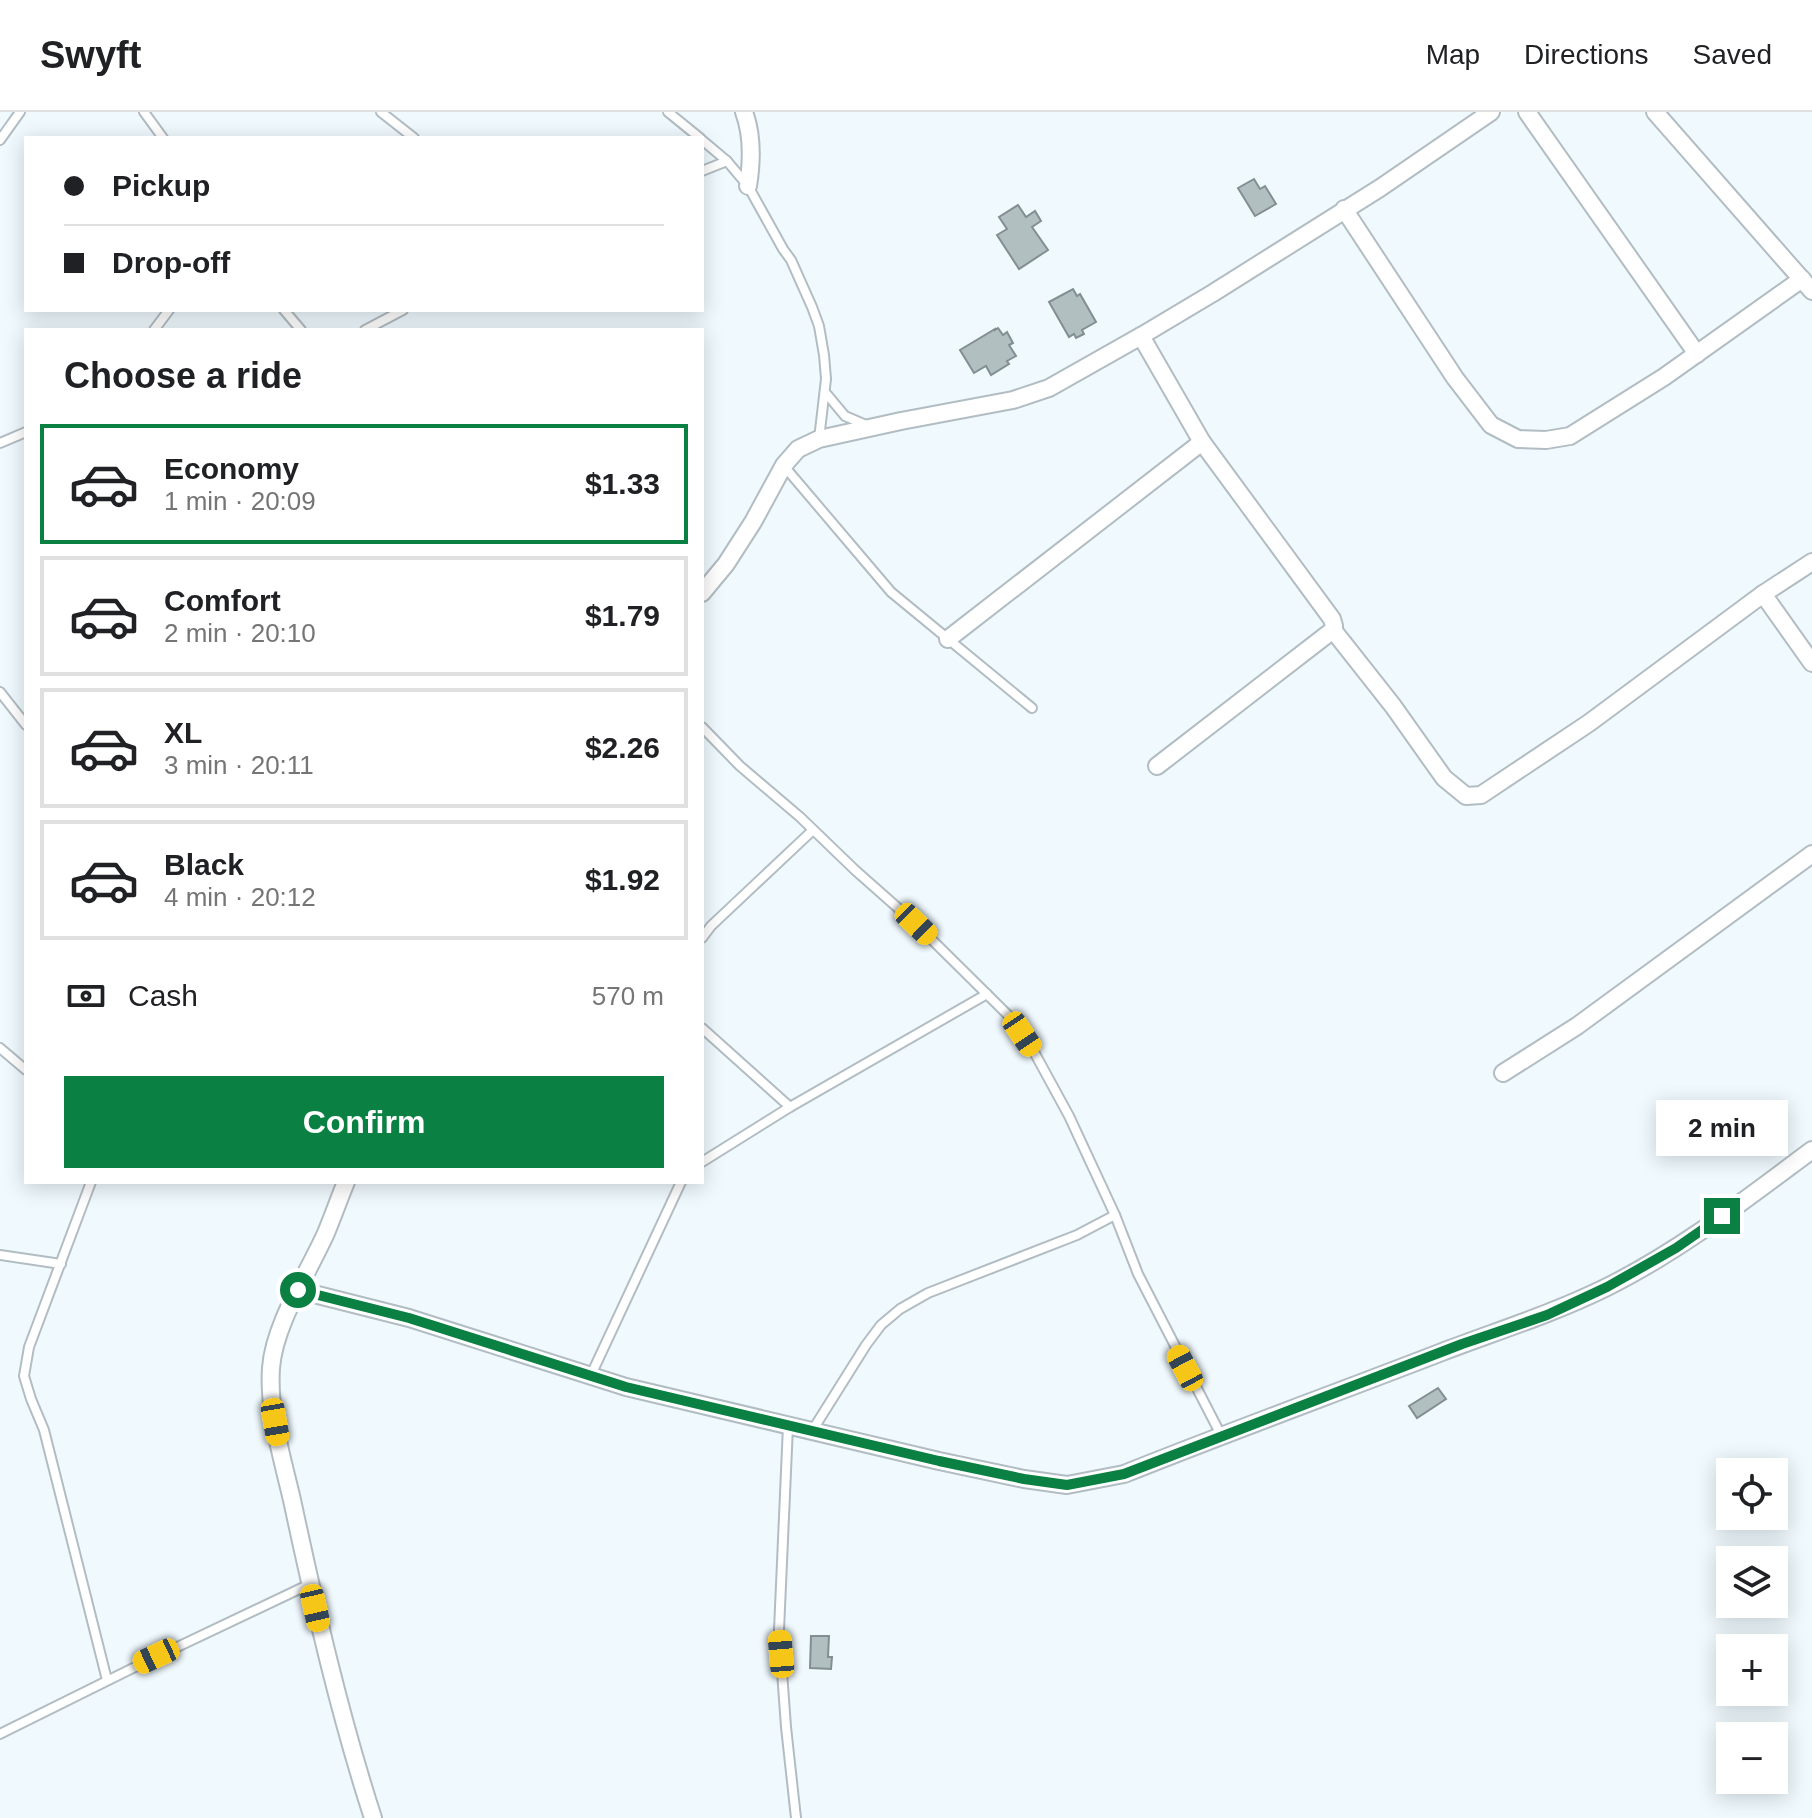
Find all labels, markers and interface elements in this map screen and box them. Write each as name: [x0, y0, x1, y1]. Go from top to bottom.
text: Swyft: [40, 34, 141, 76]
text: Map: [1426, 39, 1480, 70]
text: Directions: [1524, 39, 1649, 70]
text: Saved: [1693, 39, 1772, 70]
text: Pickup: [112, 169, 210, 202]
text: Drop-off: [112, 246, 230, 279]
text: Choose a ride: [64, 355, 302, 396]
icon: car: [68, 448, 140, 520]
text: Economy: [164, 452, 299, 485]
text: $1.33: [585, 467, 660, 500]
text: 1 min · 20:09: [164, 486, 316, 516]
icon: car: [68, 580, 140, 652]
text: Comfort: [164, 584, 281, 617]
text: $1.79: [585, 599, 660, 632]
text: 2 min · 20:10: [164, 618, 316, 648]
icon: car: [68, 712, 140, 784]
text: XL: [164, 716, 202, 749]
text: $2.26: [585, 731, 660, 764]
text: 3 min · 20:11: [164, 750, 314, 780]
icon: car: [68, 844, 140, 916]
text: Black: [164, 848, 244, 881]
text: $1.92: [585, 863, 660, 896]
text: 4 min · 20:12: [164, 882, 316, 912]
car: [890, 899, 942, 949]
icon: cash: [64, 974, 108, 1018]
text: Cash: [128, 979, 198, 1012]
text: 570 m: [592, 981, 664, 1011]
car: [999, 1007, 1045, 1061]
button: Confirm: [64, 1076, 664, 1168]
callout: 2 min: [1656, 1100, 1788, 1156]
text: 2 min: [1688, 1113, 1756, 1143]
route end: [1704, 1198, 1740, 1234]
route start: [280, 1272, 316, 1308]
car: [1163, 1341, 1207, 1395]
car: [259, 1396, 291, 1448]
map controls: [1716, 1458, 1788, 1794]
button: locate: [1716, 1458, 1788, 1530]
button: layers: [1716, 1546, 1788, 1618]
car: [298, 1582, 332, 1634]
car: [767, 1629, 795, 1679]
button: +: [1716, 1634, 1788, 1706]
car: [129, 1635, 183, 1677]
button: −: [1716, 1722, 1788, 1794]

